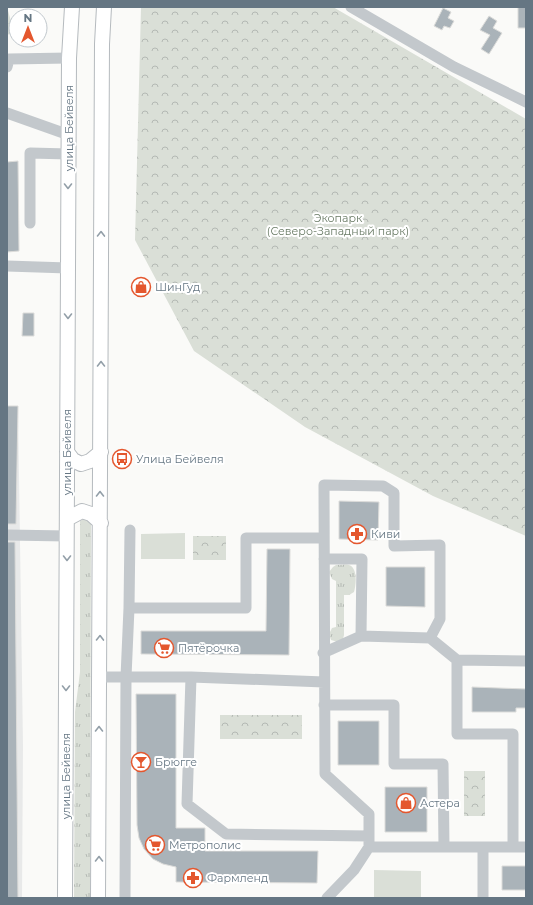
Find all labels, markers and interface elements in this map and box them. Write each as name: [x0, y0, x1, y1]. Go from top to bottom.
north arrow: [8, 8, 48, 48]
text: N: [24, 11, 32, 25]
street label: улица Бейвеля: [62, 85, 76, 172]
one-way arrow: [64, 183, 72, 189]
park label: Экопарк (Северо-Западный парк): [267, 211, 409, 238]
one-way arrow: [97, 231, 106, 237]
shop icon: ШинГуд: [130, 276, 152, 298]
place label: ШинГуд: [155, 280, 200, 294]
one-way arrow: [64, 313, 72, 319]
one-way arrow: [97, 361, 105, 367]
street label: улица Бейвеля: [60, 409, 74, 496]
bus stop icon: Улица Бейвеля: [111, 448, 133, 470]
place label: Улица Бейвеля: [136, 452, 224, 466]
one-way arrow: [96, 491, 104, 497]
pharmacy icon: Киви: [346, 523, 368, 545]
place label: Киви: [371, 527, 400, 541]
one-way arrow: [63, 555, 71, 561]
one-way arrow: [96, 635, 104, 641]
supermarket icon: Пятёрочка: [153, 637, 175, 659]
place label: Пятёрочка: [178, 641, 239, 655]
one-way arrow: [62, 685, 70, 691]
one-way arrow: [95, 726, 103, 732]
street label: улица Бейвеля: [59, 733, 73, 820]
bar icon: Брюгге: [130, 751, 152, 773]
place label: Брюгге: [155, 755, 197, 769]
shop icon: Астера: [395, 792, 417, 814]
place label: Астера: [420, 796, 460, 810]
supermarket icon: Метрополис: [144, 834, 166, 856]
place label: Метрополис: [169, 838, 241, 852]
one-way arrow: [95, 856, 103, 862]
pharmacy icon: Фармленд: [182, 867, 204, 889]
place label: Фармленд: [207, 871, 268, 885]

